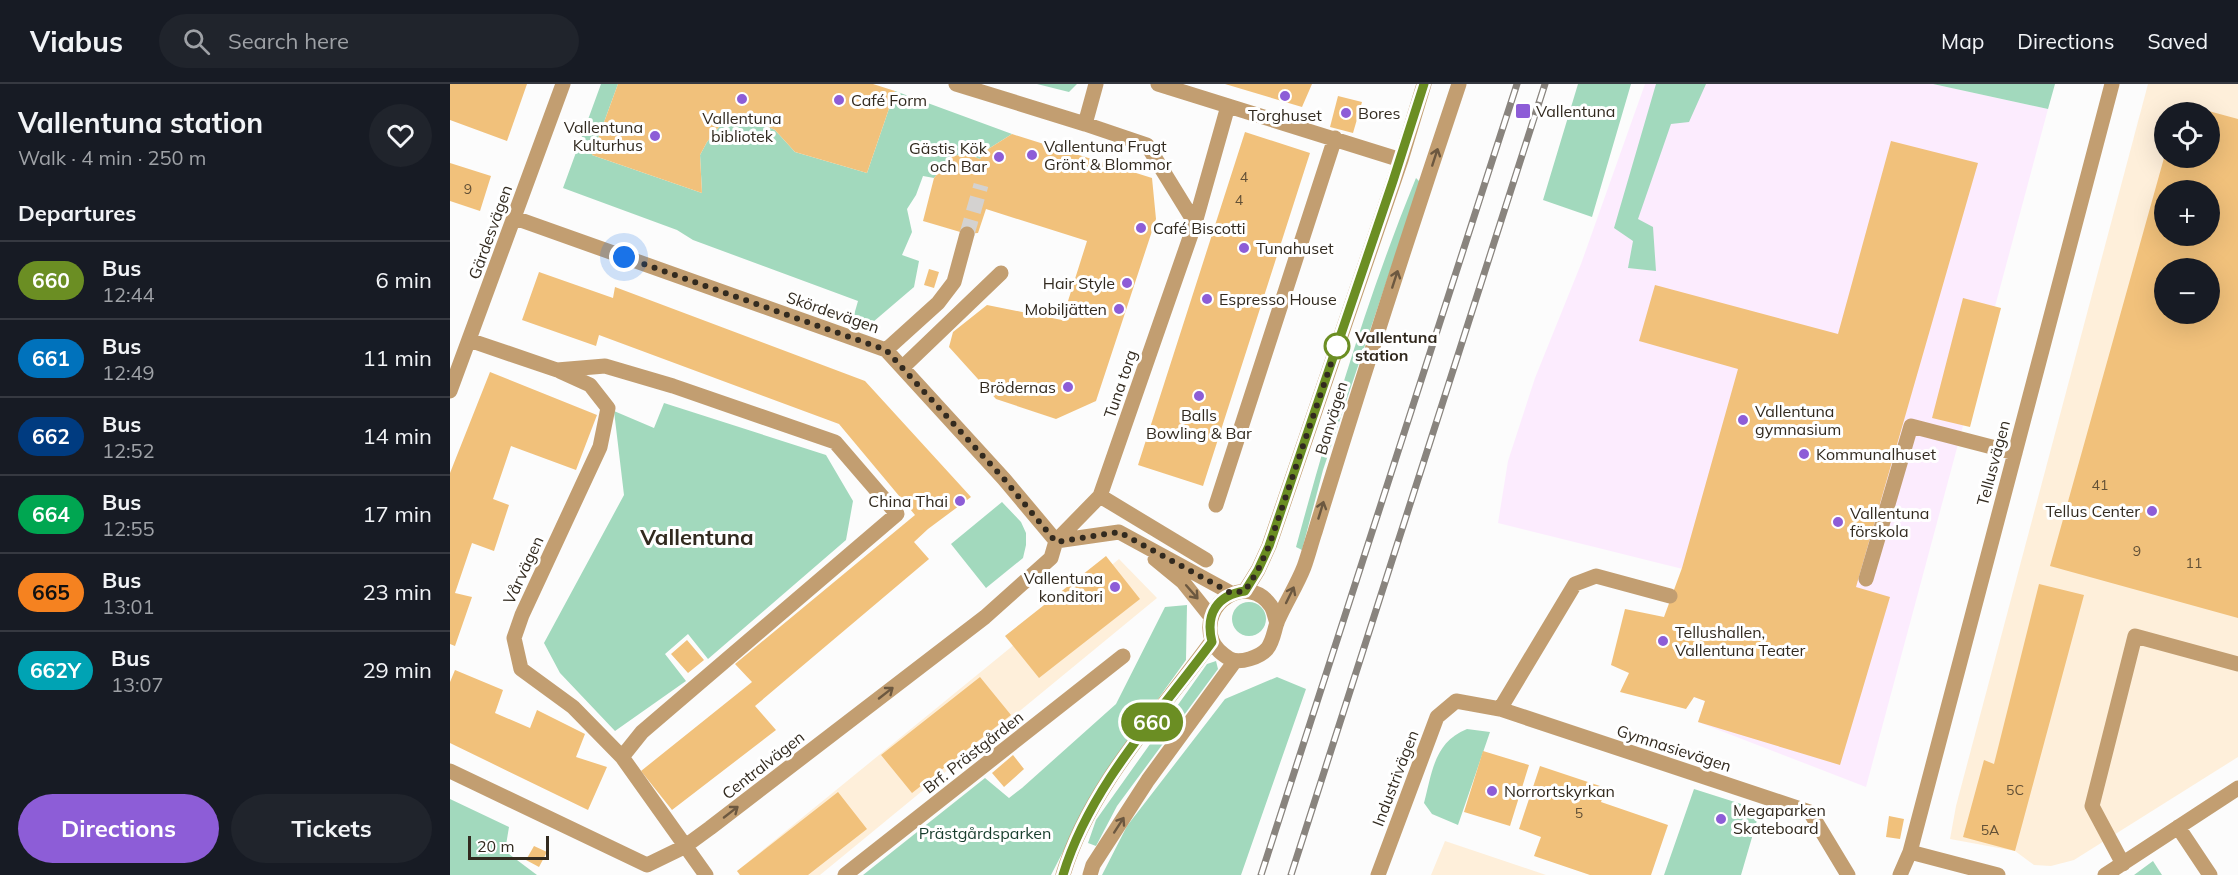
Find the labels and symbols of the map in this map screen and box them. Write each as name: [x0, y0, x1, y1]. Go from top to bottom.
marker: Torghuset: [1278, 89, 1292, 103]
place label: Café Form: [851, 90, 927, 110]
marker: Vallentuna bibliotek: [735, 92, 749, 106]
marker: Café Form: [832, 93, 846, 107]
place label: Vallentuna: [1536, 101, 1615, 121]
marker: Vallentuna: [1514, 102, 1532, 120]
place label: Bores: [1358, 103, 1400, 123]
place label: Torghuset: [1248, 105, 1322, 125]
marker: Bores: [1339, 106, 1353, 120]
place label: Vallentuna bibliotek: [702, 108, 782, 146]
place label: Vallentuna Kulturhus: [564, 117, 643, 155]
marker: Vallentuna Kulturhus: [648, 129, 662, 143]
place label: Vallentuna Frugt Grönt & Blommor: [1044, 136, 1172, 174]
place label: Gästis Kök och Bar: [909, 138, 988, 176]
marker: Vallentuna Frugt Grönt & Blommor: [1025, 148, 1039, 162]
one-way arrow: [1430, 148, 1441, 167]
marker: Gästis Kök och Bar: [992, 150, 1006, 164]
house number: 4: [1240, 168, 1249, 186]
house number: 9: [464, 180, 472, 198]
street label: Gärdesvägen: [464, 182, 516, 282]
house number: 4: [1235, 191, 1244, 209]
place label: Café Biscotti: [1153, 218, 1246, 238]
marker: Café Biscotti: [1134, 221, 1148, 235]
place label: Tunahuset: [1256, 238, 1334, 258]
marker: Tunahuset: [1237, 241, 1251, 255]
your location: [609, 242, 639, 272]
one-way arrow: [1390, 270, 1401, 289]
place label: Hair Style: [1043, 273, 1115, 293]
marker: Hair Style: [1120, 276, 1134, 290]
street label: Skördevägen: [784, 287, 882, 337]
place label: Espresso House: [1219, 289, 1337, 309]
marker: Espresso House: [1200, 292, 1214, 306]
place label: Mobiljätten: [1025, 299, 1107, 319]
marker: Mobiljätten: [1112, 302, 1126, 316]
place label: Vallentuna station: [1354, 327, 1437, 365]
marker: Vallentuna station: [1324, 333, 1350, 359]
street label: Tuna torg: [1099, 347, 1141, 421]
place label: Brödernas: [979, 377, 1056, 397]
street label: Banvägen: [1310, 379, 1352, 457]
marker: Brödernas: [1061, 380, 1075, 394]
marker: Balls Bowling & Bar: [1192, 389, 1206, 403]
place label: Vallentuna gymnasium: [1755, 401, 1841, 439]
place label: Balls Bowling & Bar: [1146, 405, 1252, 443]
marker: Vallentuna gymnasium: [1736, 413, 1750, 427]
street label: Tellusvägen: [1972, 418, 2014, 508]
place label: Kommunalhuset: [1816, 444, 1936, 464]
marker: Kommunalhuset: [1797, 447, 1811, 461]
house number: 41: [2092, 476, 2108, 494]
place label: China Thai: [868, 491, 948, 511]
marker: China Thai: [953, 494, 967, 508]
one-way arrow: [1316, 501, 1327, 520]
place label: Tellus Center: [2045, 501, 2140, 521]
place label: Vallentuna förskola: [1850, 503, 1929, 541]
marker: Tellus Center: [2145, 504, 2159, 518]
marker: Vallentuna förskola: [1831, 515, 1845, 529]
district label: Vallentuna: [639, 523, 754, 551]
street label: Vårvägen: [499, 533, 547, 607]
house number: 9: [2133, 542, 2141, 560]
house number: 11: [2186, 554, 2202, 572]
place label: Vallentuna konditori: [1024, 568, 1103, 606]
marker: Vallentuna konditori: [1108, 580, 1122, 594]
one-way arrow: [1185, 584, 1199, 599]
one-way arrow: [1285, 586, 1297, 604]
place label: Tellushallen, Vallentuna Teater: [1675, 622, 1806, 660]
marker: Tellushallen, Vallentuna Teater: [1656, 634, 1670, 648]
one-way arrow: [877, 687, 893, 700]
line badge: 660: [1118, 702, 1186, 742]
street label: Brf. Prästgården: [919, 707, 1027, 797]
street label: Gymnasievägen: [1614, 720, 1734, 776]
street label: Centralvägen: [718, 727, 808, 803]
street label: Industrivägen: [1368, 727, 1422, 829]
place label: Norrortskyrkan: [1504, 781, 1615, 801]
house number: 5C: [2006, 781, 2024, 799]
marker: Norrortskyrkan: [1485, 784, 1499, 798]
place label: Megaparken Skateboard: [1733, 800, 1826, 838]
house number: 5: [1575, 804, 1583, 822]
one-way arrow: [723, 806, 739, 819]
marker: Megaparken Skateboard: [1714, 812, 1728, 826]
one-way arrow: [1113, 817, 1125, 833]
house number: 5A: [1981, 821, 2000, 839]
park label: Prästgårdsparken: [919, 823, 1051, 843]
scale bar: [468, 833, 549, 860]

